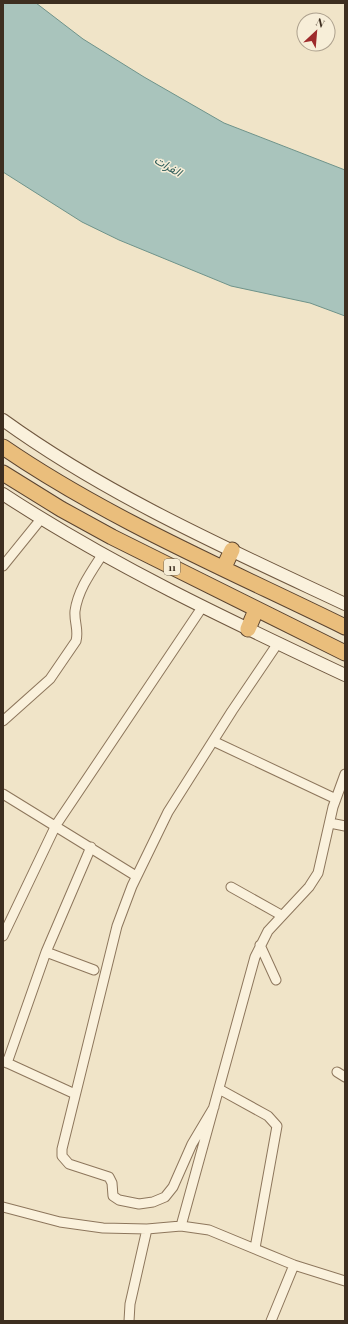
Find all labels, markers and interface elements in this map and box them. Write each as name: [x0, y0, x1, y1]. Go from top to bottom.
north arrow: [296, 12, 336, 52]
text: N: [314, 14, 328, 31]
water label: الفرات: [151, 151, 186, 181]
road number: 11: [164, 559, 180, 575]

